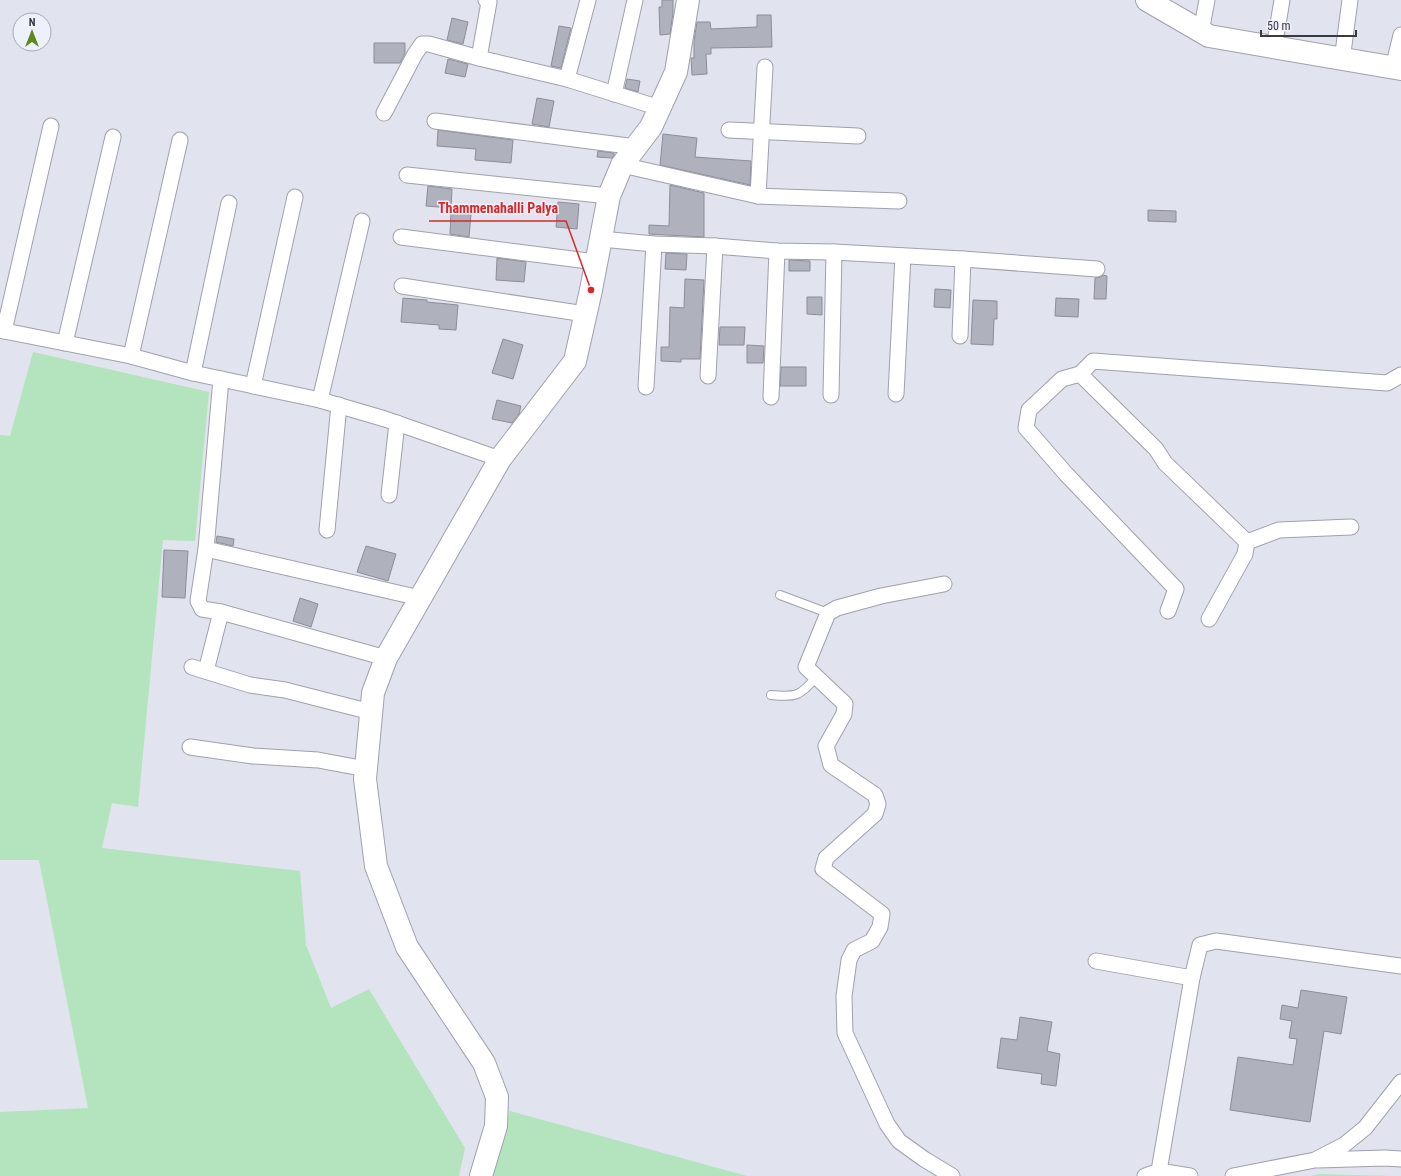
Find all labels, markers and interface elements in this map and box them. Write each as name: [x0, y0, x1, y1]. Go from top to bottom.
north arrow: [12, 12, 52, 52]
scale bar: [1261, 12, 1356, 38]
text: N: [29, 16, 36, 29]
text: 50 m: [1267, 19, 1291, 33]
callout: Thammenahalli Palya: [429, 195, 566, 221]
text: Thammenahalli Palya: [438, 200, 558, 216]

